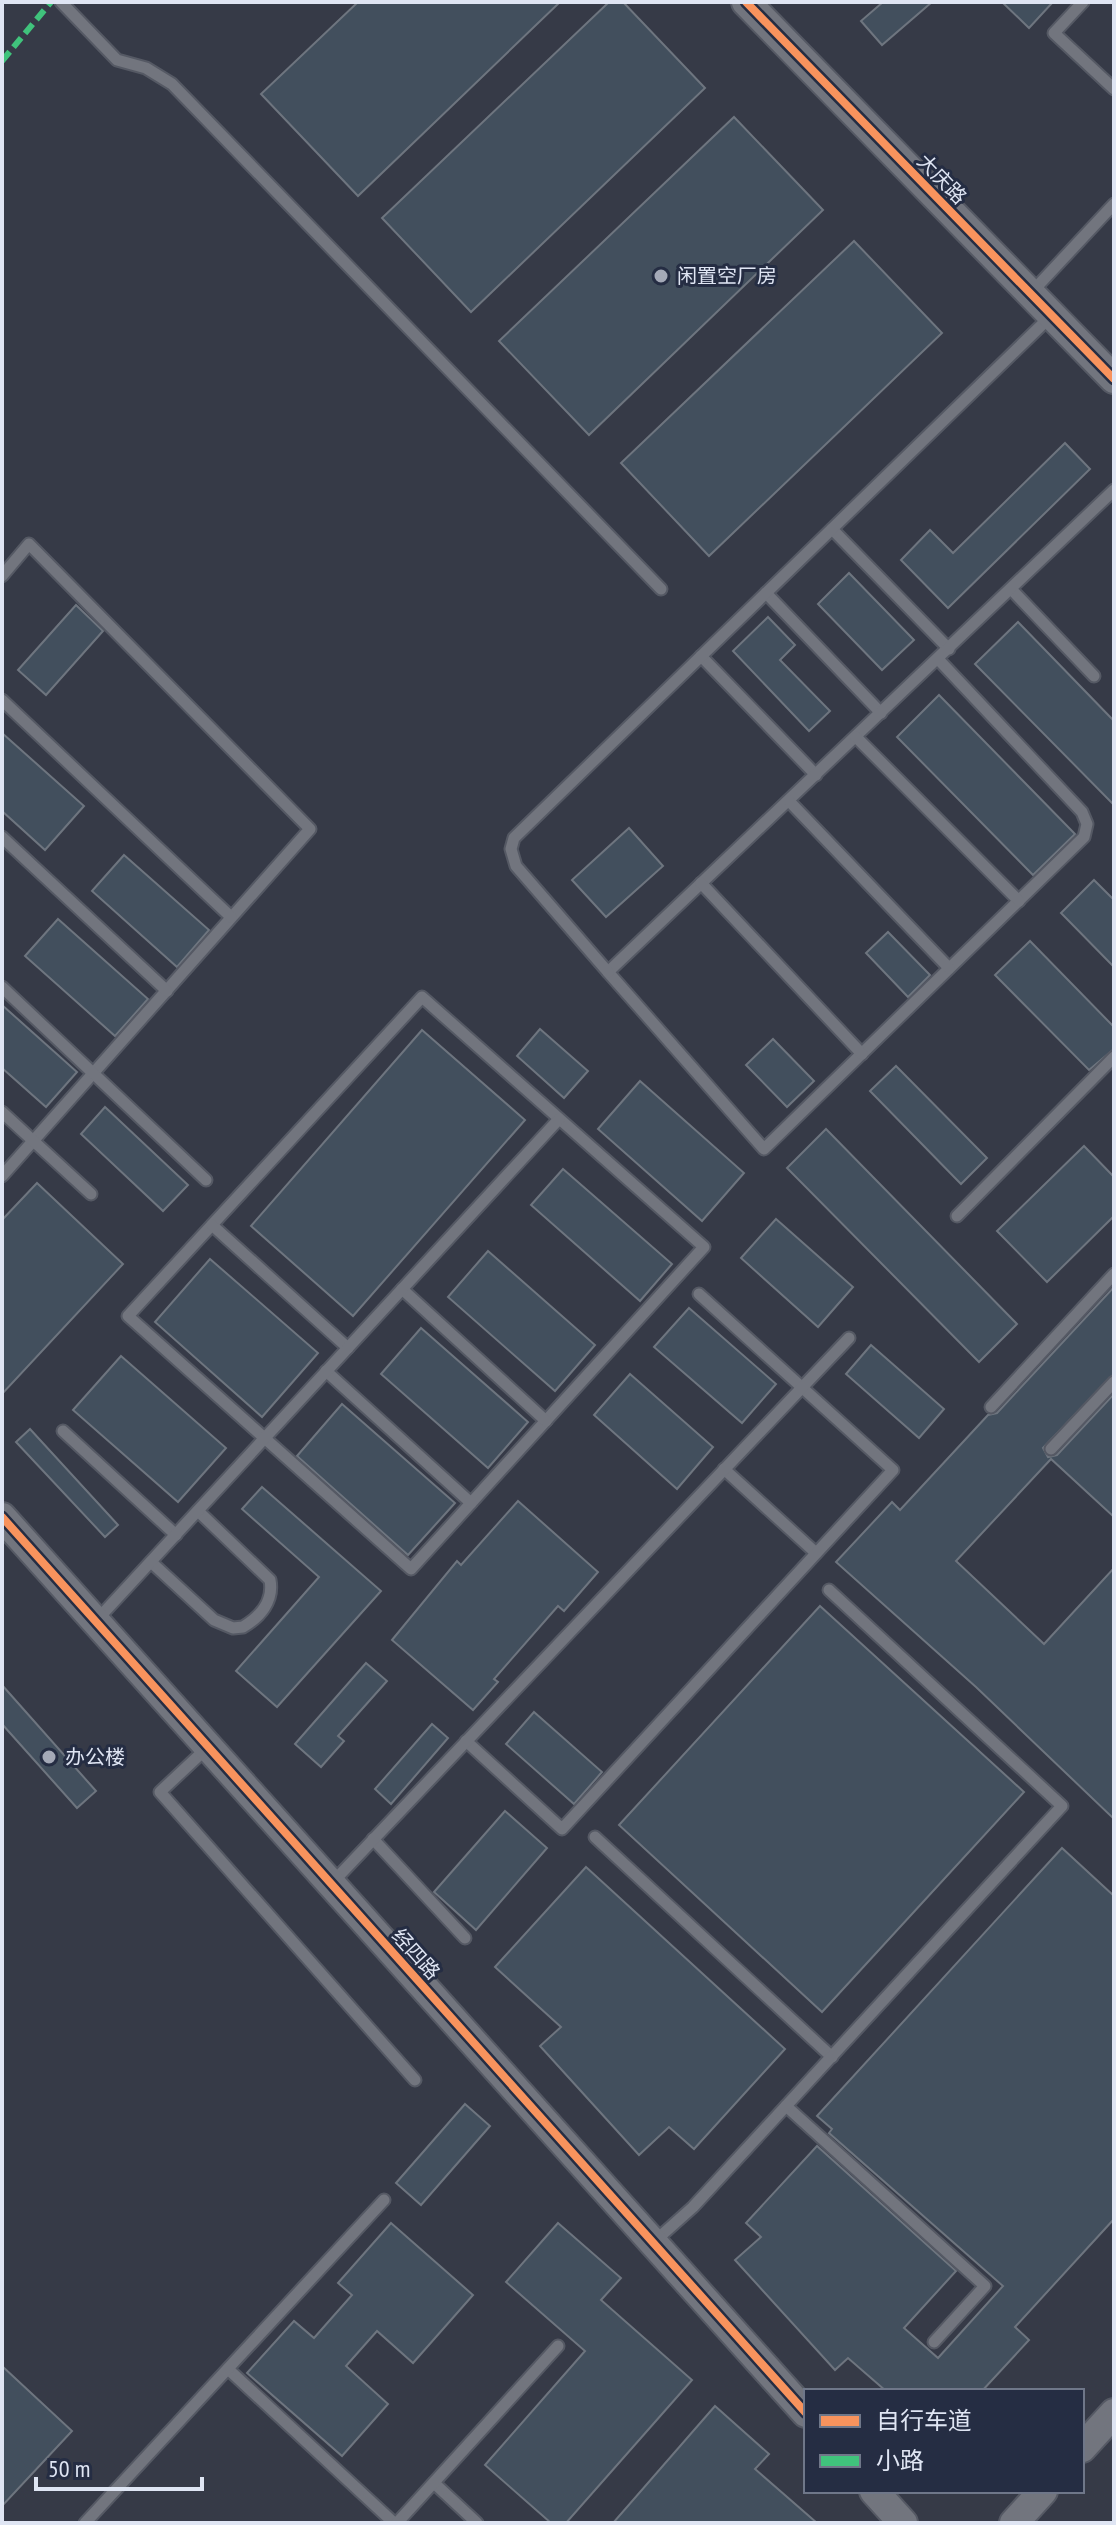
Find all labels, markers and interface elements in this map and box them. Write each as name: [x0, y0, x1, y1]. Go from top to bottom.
street label: 大庆路: [912, 148, 972, 210]
place label: 闲置空厂房: [677, 263, 777, 289]
marker: 闲置空厂房: [652, 267, 670, 285]
place label: 办公楼: [65, 1744, 125, 1770]
marker: 办公楼: [40, 1748, 58, 1766]
street label: 经四路: [386, 1923, 446, 1985]
legend: [804, 2389, 1084, 2493]
text: 自行车道: [876, 2405, 972, 2436]
scale bar: [36, 2441, 202, 2491]
text: 小路: [876, 2445, 924, 2476]
text: 50 m: [48, 2453, 90, 2484]

